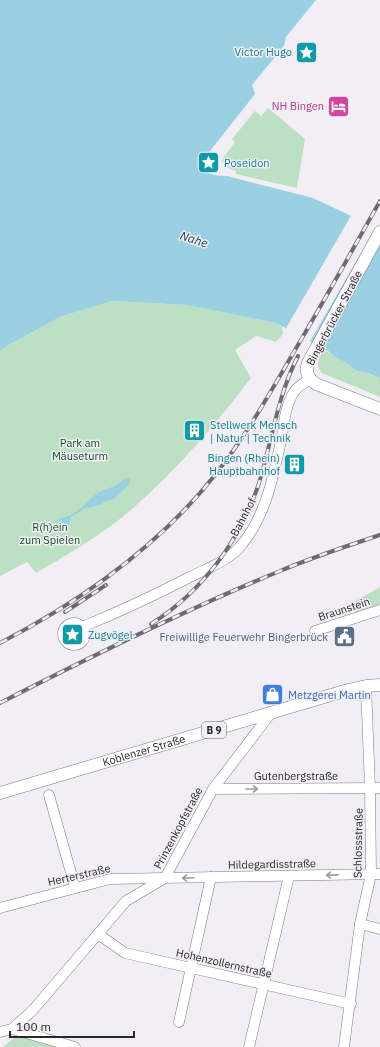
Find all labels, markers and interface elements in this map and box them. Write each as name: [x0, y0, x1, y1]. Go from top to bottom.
place icon: Victor Hugo: [294, 39, 320, 65]
place label: Victor Hugo: [234, 45, 292, 59]
hotel icon: NH Bingen: [326, 93, 352, 119]
place label: NH Bingen: [272, 99, 324, 113]
place icon: Poseidon: [195, 150, 221, 176]
place label: Poseidon: [224, 156, 270, 170]
water label: Nahe: [178, 228, 210, 250]
street label: Bingerbrücker Straße: [303, 268, 365, 368]
building icon: Stellwerk Mensch | Natur | Technik: [181, 418, 207, 444]
place label: Stellwerk Mensch | Natur | Technik: [210, 418, 297, 445]
park label: Park am Mäuseturm: [52, 436, 108, 463]
place label: Bingen (Rhein) Hauptbahnhof: [207, 451, 280, 478]
building icon: Bingen (Rhein) Hauptbahnhof: [282, 451, 308, 477]
street label: Bahnhof: [227, 495, 259, 539]
park label: R(h)ein zum Spielen: [20, 520, 80, 547]
street label: Braunstein: [316, 594, 372, 624]
place icon: Zugvögel: [60, 622, 86, 648]
public building icon: Freiwillige Feuerwehr Bingerbrück: [331, 624, 357, 650]
place label: Zugvögel: [88, 628, 133, 642]
place label: Freiwillige Feuerwehr Bingerbrück: [159, 630, 328, 644]
shop icon: Metzgerei Martin: [259, 682, 285, 708]
place label: Metzgerei Martin: [288, 688, 371, 702]
road number: B 9: [202, 722, 226, 738]
street label: Koblenzer Straße: [101, 732, 187, 769]
street label: Gutenbergstraße: [254, 769, 338, 783]
street label: Prinzenkopfstraße: [151, 785, 205, 871]
one-way arrow: [245, 785, 258, 793]
street label: Schlossstraße: [350, 808, 366, 878]
street label: Hildegardisstraße: [228, 856, 316, 872]
street label: Herterstraße: [46, 861, 112, 889]
one-way arrow: [326, 871, 339, 879]
one-way arrow: [182, 874, 195, 881]
street label: Hohenzollernstraße: [175, 945, 273, 981]
scale bar: [10, 1013, 134, 1039]
text: 100 m: [16, 1019, 51, 1034]

